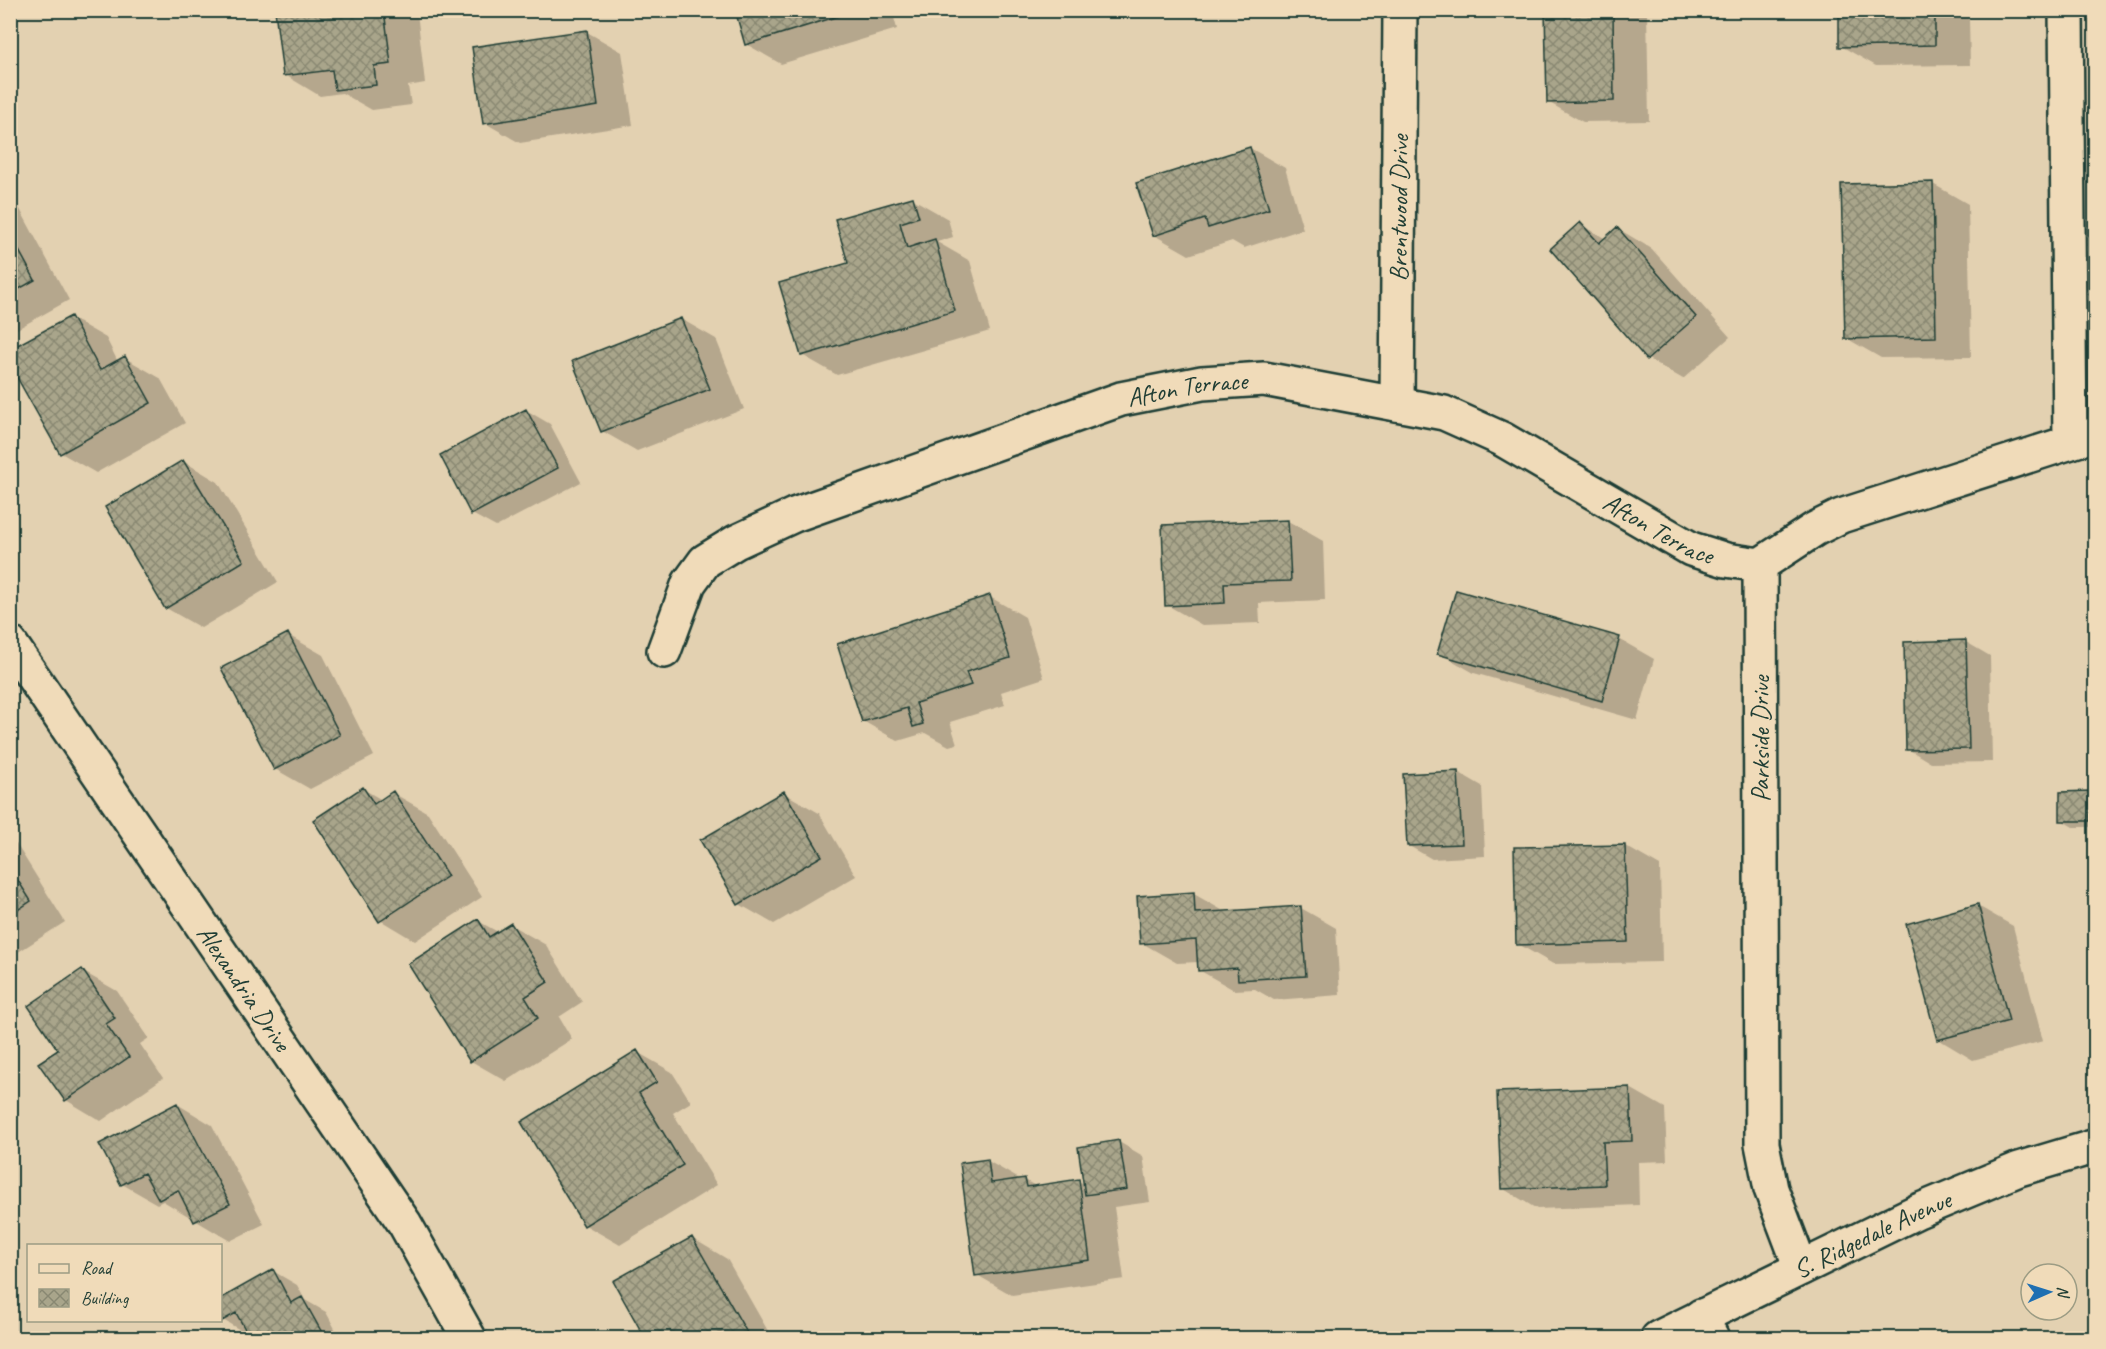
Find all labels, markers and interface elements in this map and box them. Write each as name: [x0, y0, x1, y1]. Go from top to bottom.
street label: Brentwood Drive: [1381, 133, 1416, 281]
street label: Afton Terrace: [1124, 363, 1251, 414]
street label: Afton Terrace: [1597, 485, 1720, 572]
street label: Parkside Drive: [1744, 674, 1777, 802]
street label: Alexandria Drive: [190, 918, 300, 1059]
street label: S. Ridgedale Avenue: [1788, 1182, 1958, 1286]
legend: [27, 1244, 222, 1322]
text: Road: [81, 1257, 114, 1279]
north arrow: [2019, 1262, 2079, 1322]
text: N: [2053, 1286, 2073, 1300]
text: Building: [81, 1287, 130, 1309]

